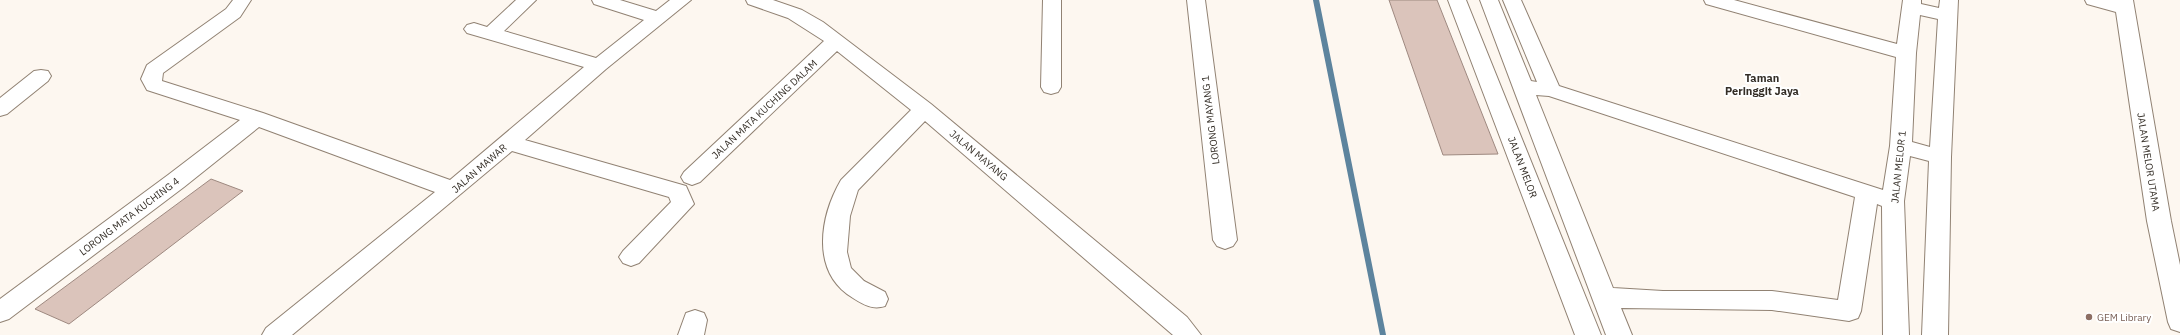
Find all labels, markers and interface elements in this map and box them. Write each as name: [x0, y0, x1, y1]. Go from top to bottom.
street label: JALAN MATA KUCHING DALAM: [709, 57, 820, 162]
district label: Taman Peringgit Jaya: [1725, 71, 1799, 98]
street label: LORONG MAYANG 1: [1199, 75, 1222, 165]
street label: JALAN MELOR UTAMA: [2134, 112, 2163, 213]
street label: JALAN MAYANG: [947, 127, 1011, 184]
street label: JALAN MELOR 1: [1888, 130, 1909, 204]
street label: JALAN MELOR: [1505, 135, 1540, 200]
street label: JALAN MAWAR: [449, 141, 510, 196]
street label: LORONG MATA KUCHING 4: [77, 174, 182, 258]
place label: GEM Library: [2097, 311, 2151, 324]
marker: GEM Library: [2084, 312, 2094, 322]

